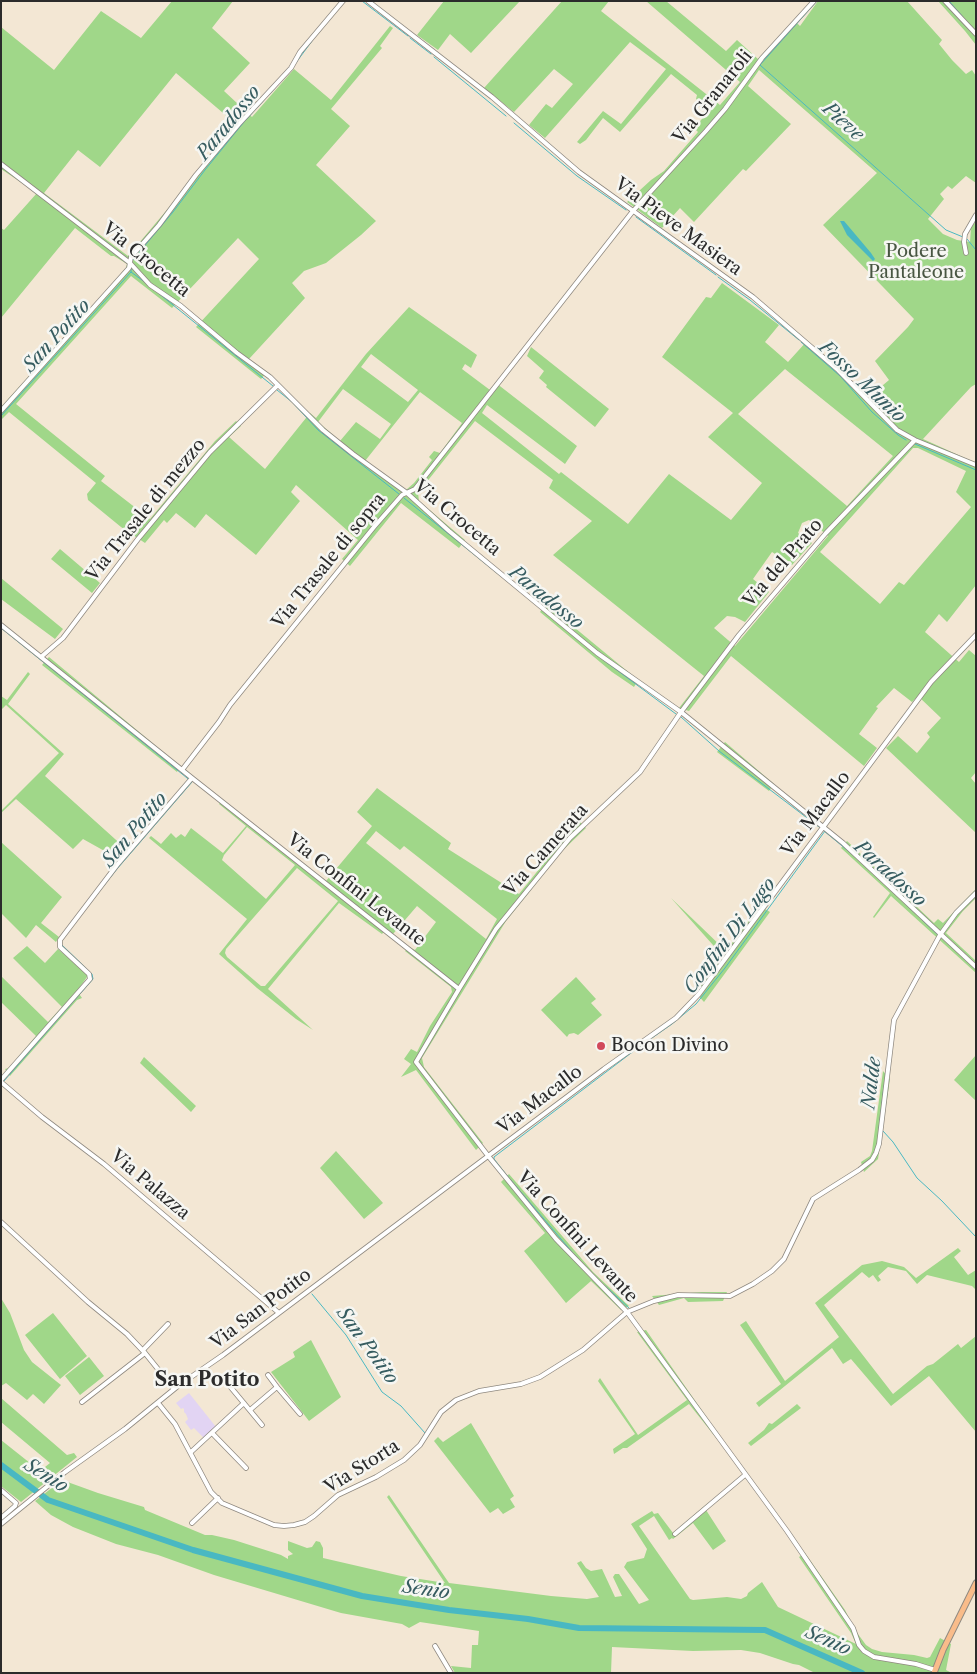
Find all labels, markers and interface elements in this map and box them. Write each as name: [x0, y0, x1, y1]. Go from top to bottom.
street label: Via Granaroli: [669, 46, 757, 148]
water label: Paradosso: [192, 81, 266, 165]
water label: Pieve: [818, 98, 868, 146]
street label: Via Pieve Masiera: [610, 174, 746, 280]
street label: Via Crocetta: [98, 218, 194, 302]
park label: Podere Pantaleone: [868, 241, 964, 284]
water label: San Potito: [18, 295, 96, 377]
water label: Fosso Munio: [814, 336, 910, 428]
street label: Via Trasale di mezzo: [82, 434, 210, 586]
street label: Via Crocetta: [409, 475, 505, 561]
street label: Via Trasale di sopra: [268, 489, 390, 633]
street label: Via del Prato: [739, 514, 827, 612]
water label: Paradosso: [504, 561, 588, 635]
street label: Via Macallo: [777, 767, 855, 861]
water label: San Potito: [97, 788, 173, 872]
street label: Via Camerata: [499, 800, 593, 900]
street label: Via Confini Levante: [282, 829, 430, 951]
water label: Paradosso: [849, 836, 931, 912]
water label: Confini Di Lugo: [679, 874, 781, 998]
place label: Bocon Divino: [611, 1035, 729, 1057]
marker: Bocon Divino: [595, 1040, 607, 1052]
water label: Nalde: [858, 1056, 886, 1110]
street label: Via Macallo: [493, 1061, 587, 1139]
street label: Via Palazza: [106, 1146, 194, 1224]
street label: Via Confini Levante: [512, 1167, 642, 1307]
street label: Via San Potito: [206, 1264, 316, 1354]
water label: San Potito: [331, 1303, 403, 1389]
district label: San Potito: [155, 1368, 259, 1392]
street label: Via Storta: [321, 1435, 403, 1499]
water label: Senio: [20, 1454, 72, 1498]
water label: Senio: [401, 1575, 451, 1605]
water label: Senio: [802, 1621, 854, 1661]

